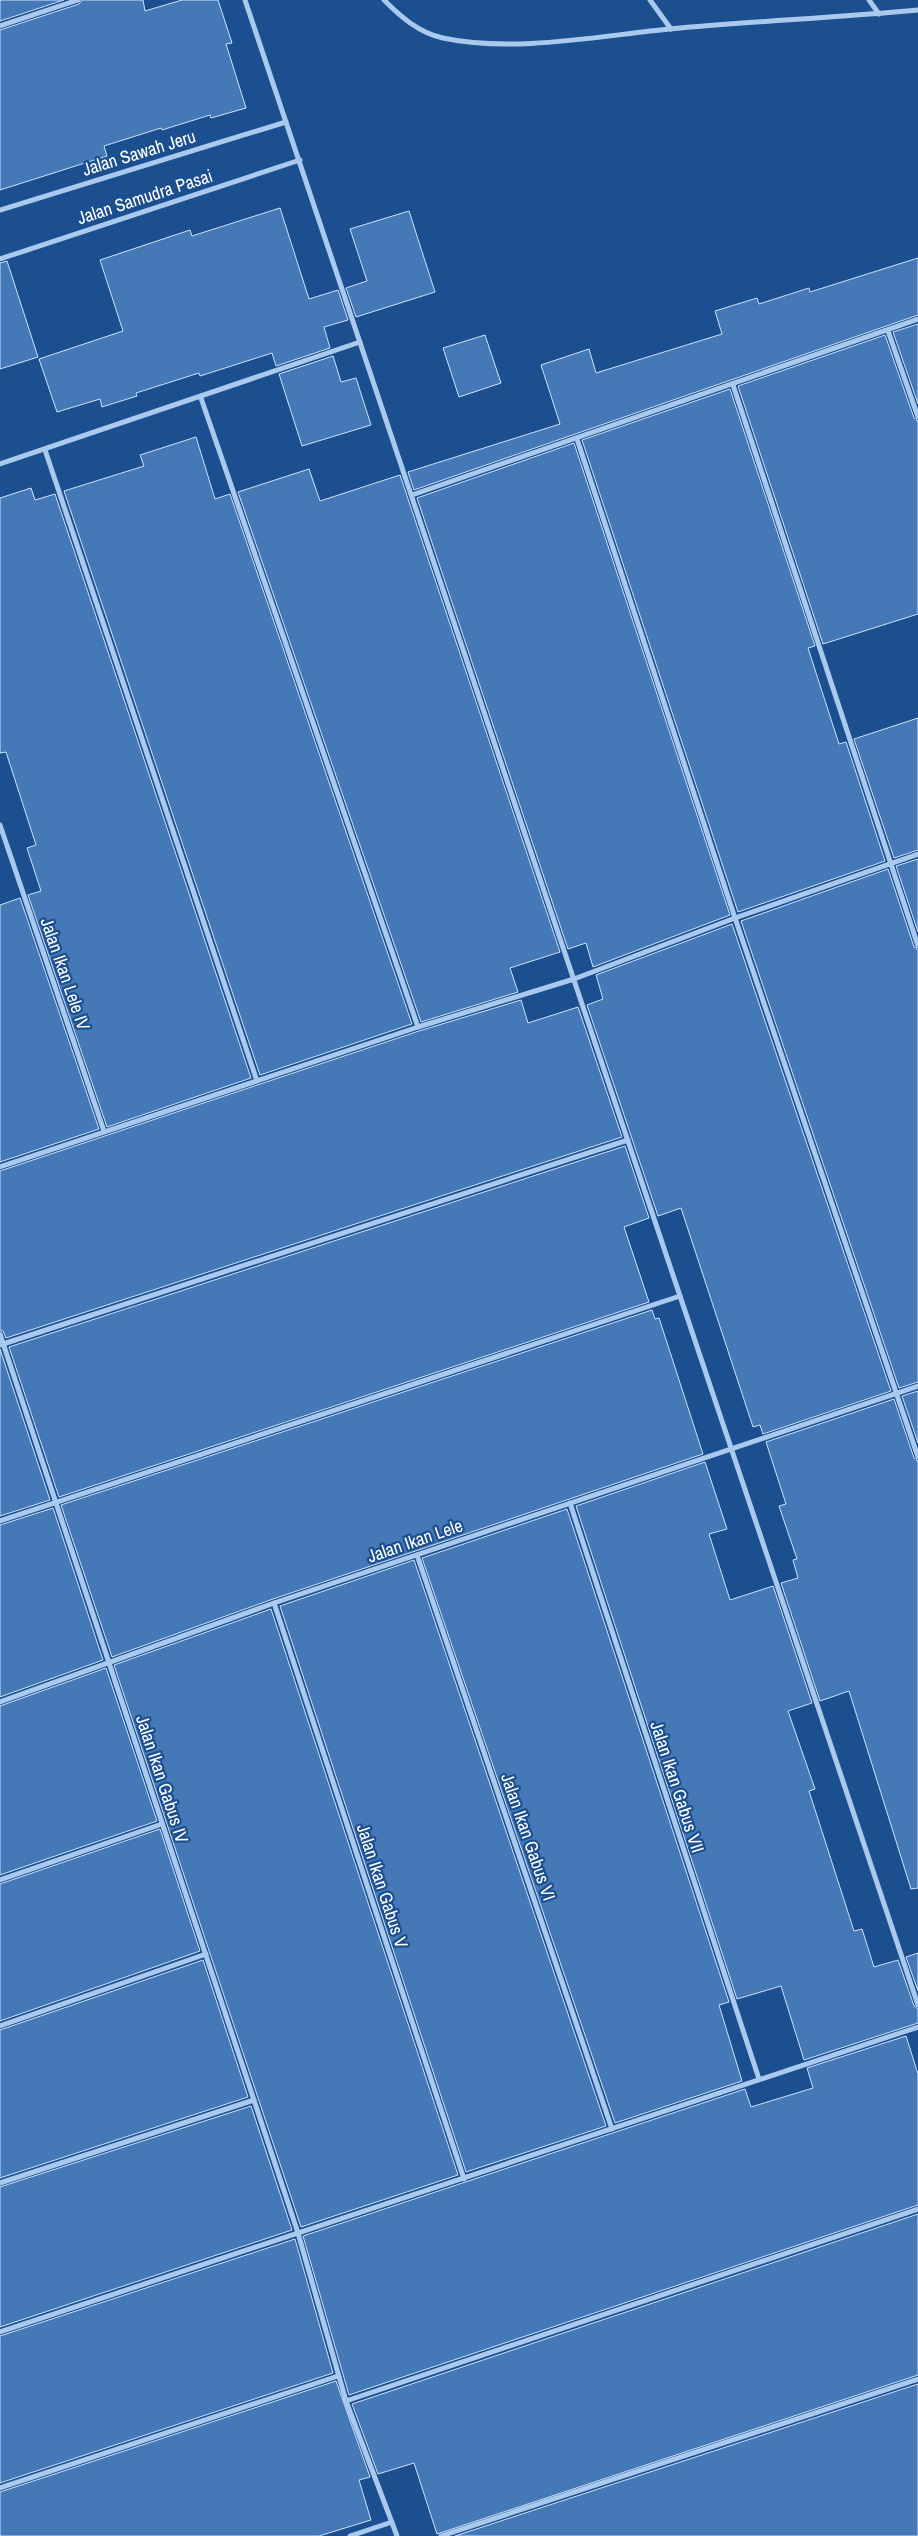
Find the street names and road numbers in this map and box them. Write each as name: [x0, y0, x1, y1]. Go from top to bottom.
street label: Jalan Sawah Jeru: [79, 123, 199, 182]
street label: Jalan Samudra Pasai: [74, 163, 216, 230]
street label: Jalan Ikan Lele IV: [35, 914, 96, 1034]
street label: Jalan Ikan Lele: [364, 1513, 466, 1569]
street label: Jalan Ikan Gabus IV: [130, 1712, 195, 1846]
street label: Jalan Ikan Gabus VII: [644, 1718, 711, 1856]
street label: Jalan Ikan Gabus VI: [495, 1770, 562, 1904]
street label: Jalan Ikan Gabus V: [351, 1821, 414, 1951]

